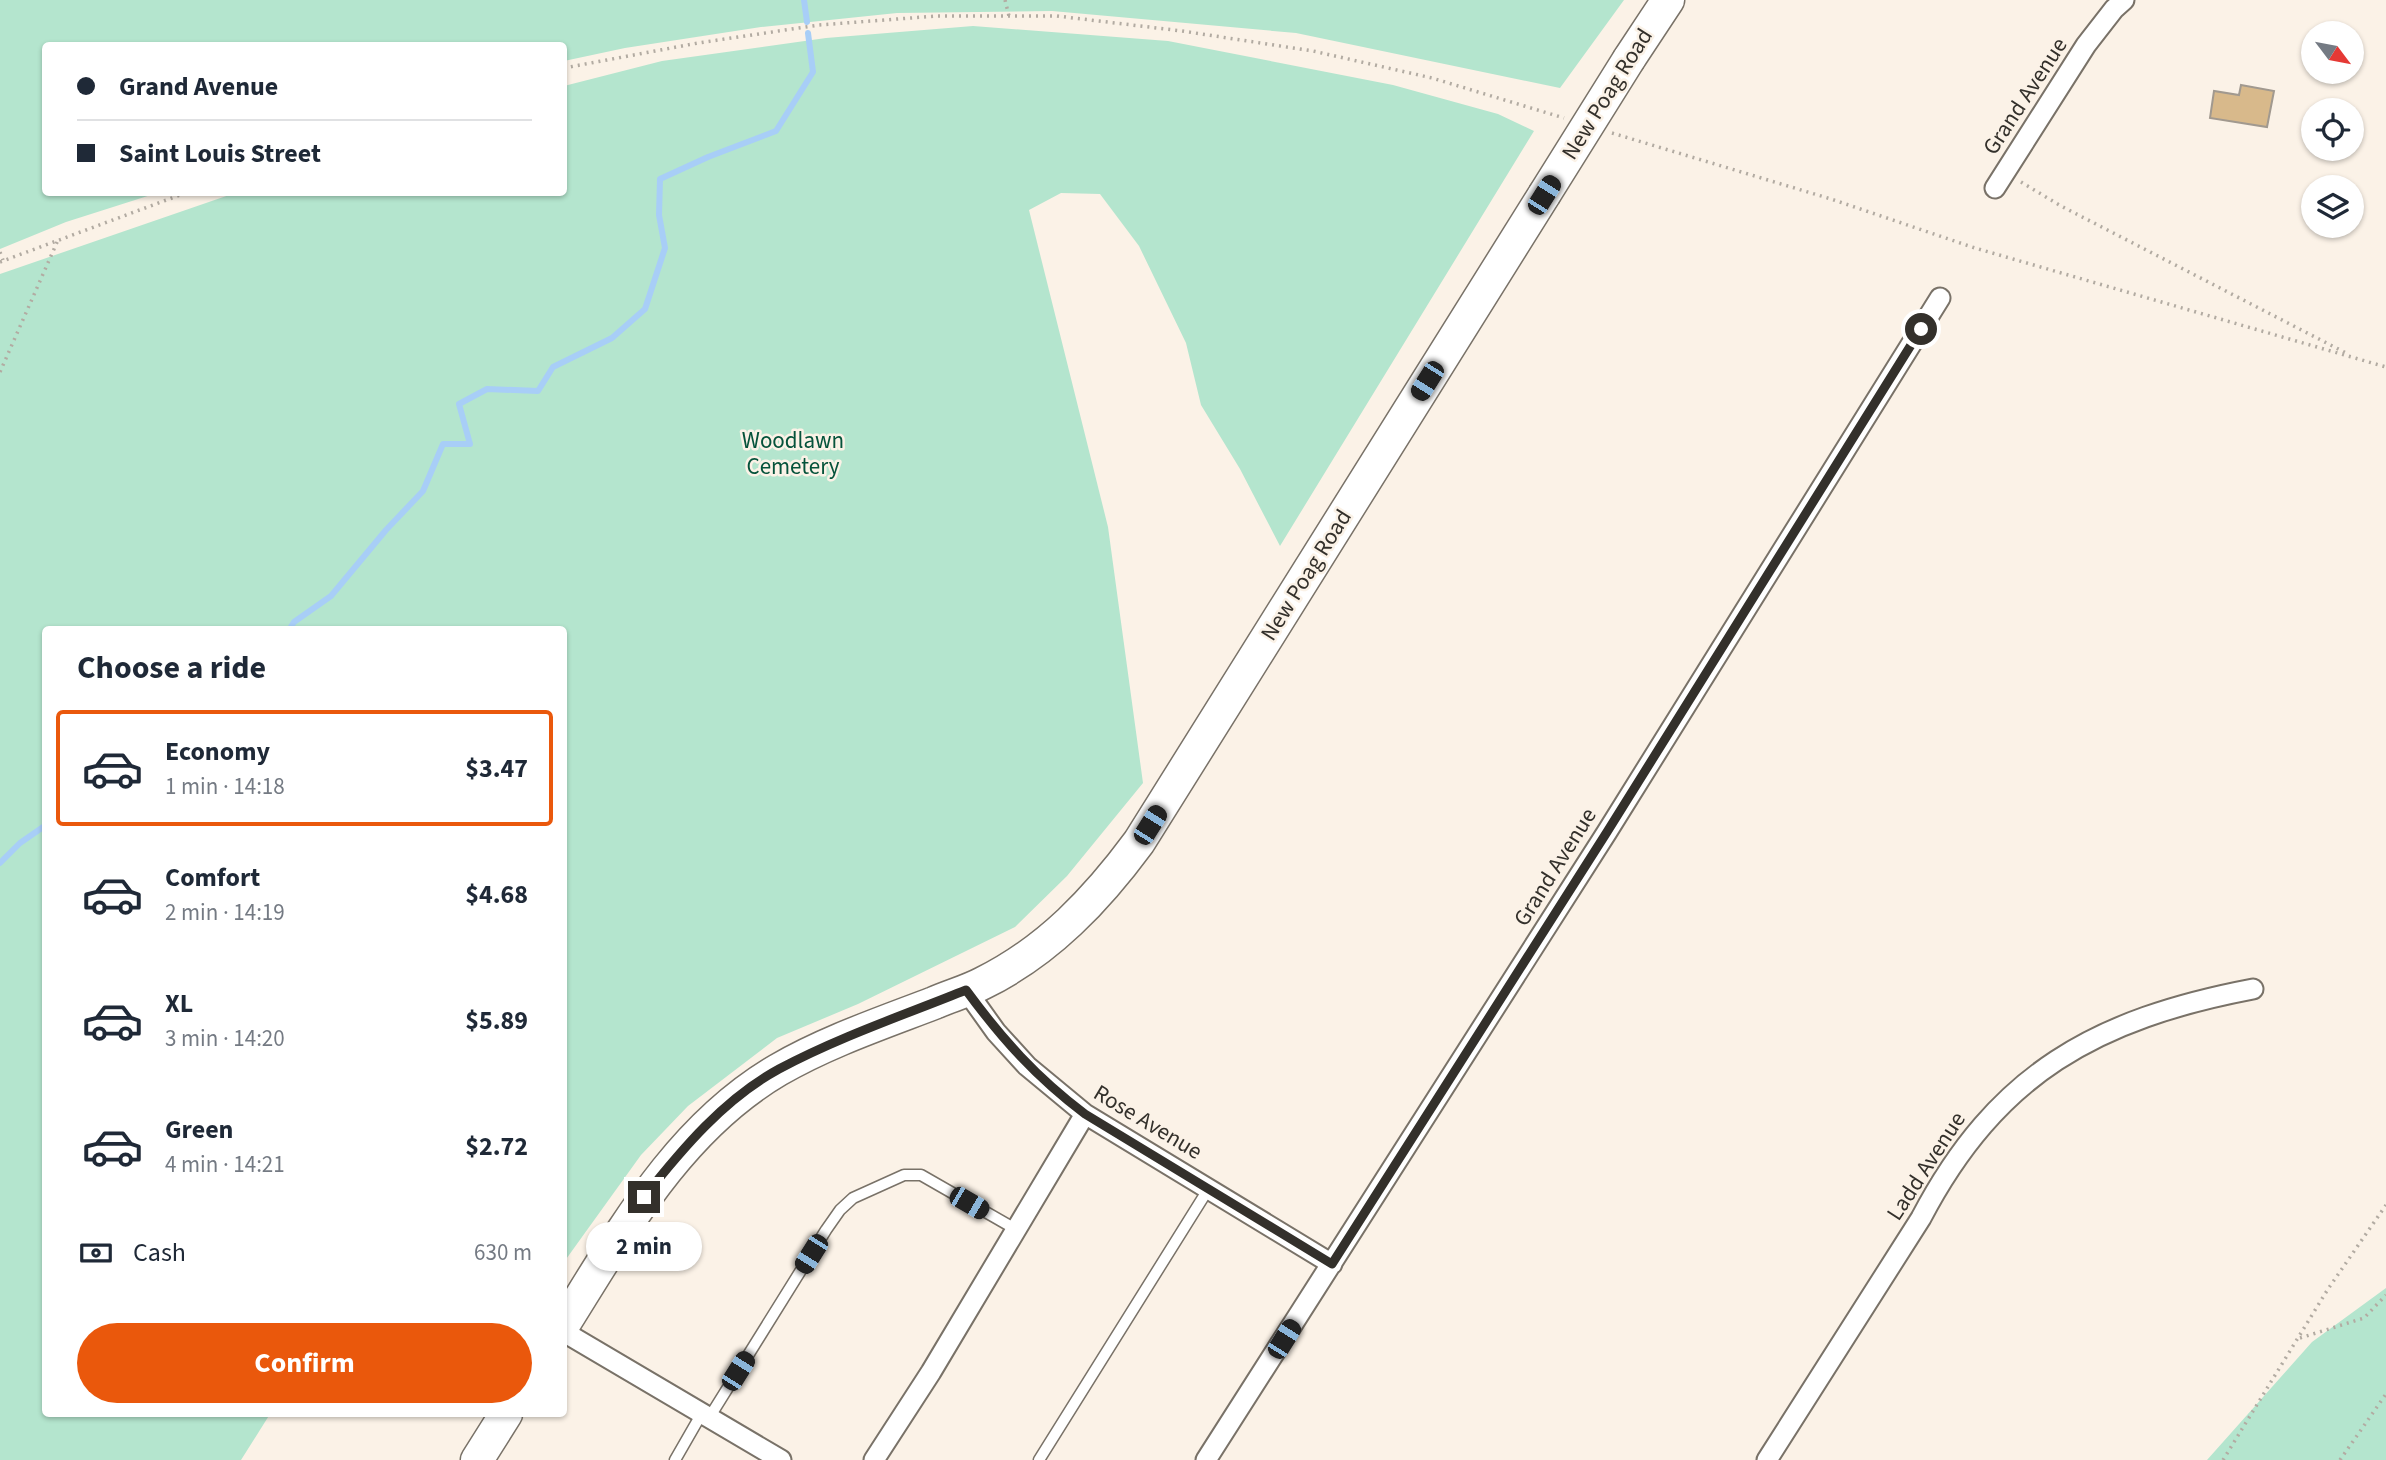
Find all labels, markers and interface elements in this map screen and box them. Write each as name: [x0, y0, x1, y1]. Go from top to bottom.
north arrow: [2301, 21, 2364, 84]
map controls: [2301, 21, 2364, 238]
street label: New Poag Road: [1553, 22, 1661, 166]
street label: Grand Avenue: [1975, 31, 2075, 161]
text: Grand Avenue: [119, 68, 278, 105]
button: locate: [2301, 98, 2364, 161]
text: Saint Louis Street: [119, 135, 321, 172]
car: [1524, 172, 1565, 218]
button: layers: [2301, 175, 2364, 238]
route start: [1905, 313, 1937, 345]
car: [1407, 358, 1448, 404]
park label: Woodlawn Cemetery: [742, 424, 844, 483]
street label: New Poag Road: [1252, 503, 1360, 647]
text: Choose a ride: [77, 645, 266, 691]
text: Economy: [165, 733, 270, 770]
icon: car: [81, 737, 144, 800]
text: $3.47: [465, 750, 528, 787]
text: 1 min · 14:18: [165, 770, 285, 803]
street label: Grand Avenue: [1505, 801, 1605, 933]
car: [1130, 802, 1171, 848]
text: Comfort: [165, 859, 260, 896]
icon: car: [81, 863, 144, 926]
text: $4.68: [465, 876, 528, 913]
text: 2 min · 14:19: [165, 896, 285, 929]
text: XL: [165, 985, 193, 1022]
icon: car: [81, 989, 144, 1052]
text: $5.89: [465, 1002, 528, 1039]
text: 3 min · 14:20: [165, 1022, 285, 1055]
street label: Rose Avenue: [1087, 1076, 1209, 1168]
street label: Ladd Avenue: [1878, 1105, 1974, 1227]
text: Green: [165, 1111, 233, 1148]
icon: car: [81, 1115, 144, 1178]
text: $2.72: [465, 1128, 528, 1165]
text: 4 min · 14:21: [165, 1148, 285, 1181]
route end: [628, 1181, 660, 1213]
car: [946, 1183, 993, 1223]
callout: 2 min: [586, 1222, 702, 1270]
text: 2 min: [616, 1230, 672, 1263]
car: [791, 1231, 832, 1277]
icon: cash: [77, 1234, 115, 1272]
text: Cash: [133, 1234, 186, 1271]
text: 630 m: [474, 1236, 532, 1269]
car: [1264, 1316, 1305, 1362]
button: Confirm: [77, 1323, 532, 1403]
car: [718, 1348, 759, 1394]

